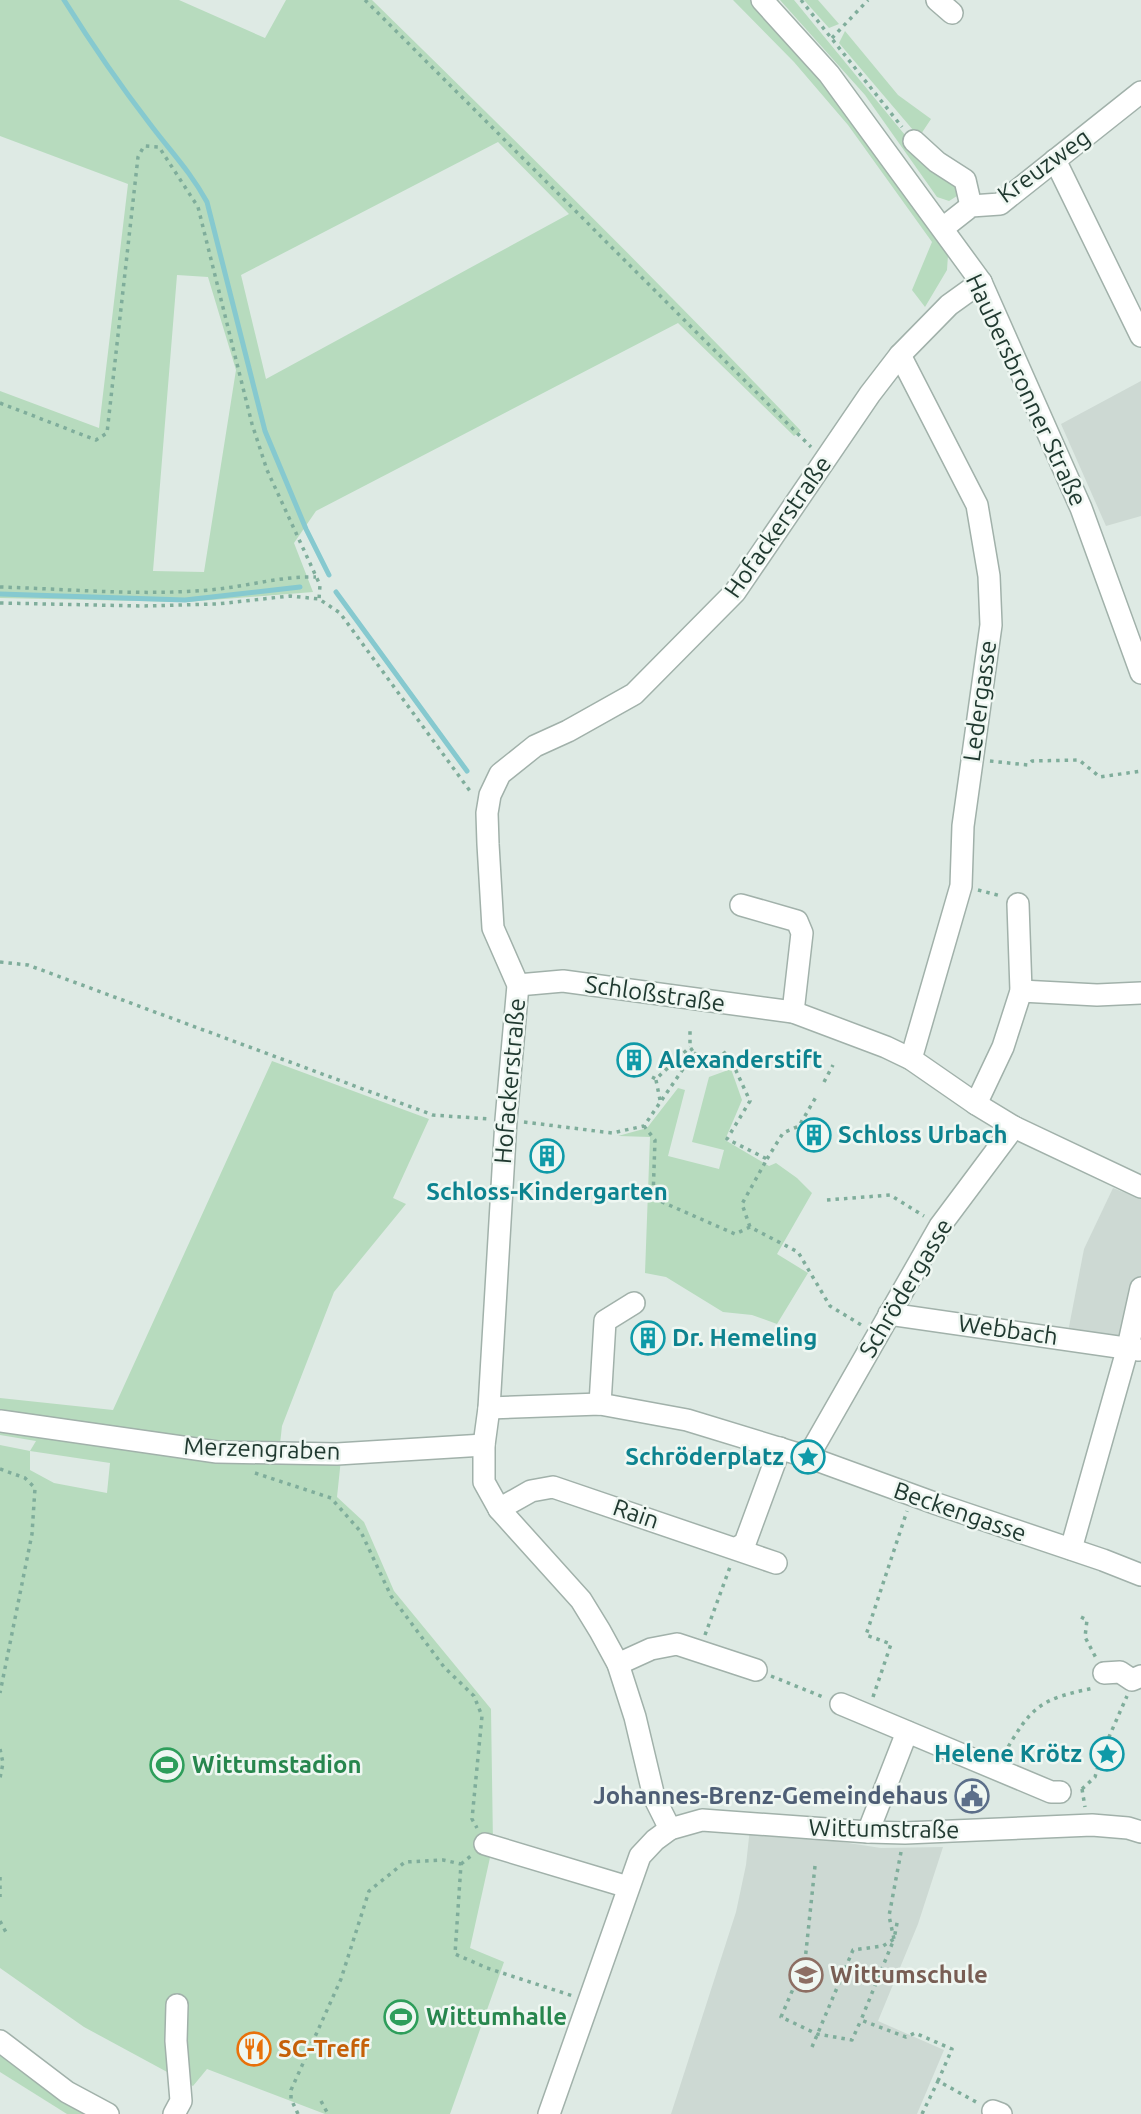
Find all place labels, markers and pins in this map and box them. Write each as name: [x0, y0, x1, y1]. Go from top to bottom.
building icon: Alexanderstift: [615, 1041, 653, 1079]
place label: Alexanderstift: [658, 1046, 822, 1073]
building icon: Schloss Urbach: [795, 1116, 833, 1154]
place label: Schloss Urbach: [838, 1121, 1007, 1148]
building icon: Schloss-Kindergarten: [528, 1137, 566, 1175]
place label: Schloss-Kindergarten: [426, 1178, 668, 1205]
building icon: Dr. Hemeling: [629, 1319, 667, 1357]
place label: Dr. Hemeling: [672, 1324, 817, 1351]
place icon: Schröderplatz: [789, 1438, 827, 1476]
place label: Schröderplatz: [625, 1443, 784, 1470]
place icon: Helene Krötz: [1088, 1735, 1126, 1773]
place label: Helene Krötz: [934, 1740, 1082, 1767]
sports icon: Wittumstadion: [148, 1746, 186, 1784]
place label: Wittumstadion: [192, 1751, 362, 1778]
public building icon: Johannes-Brenz-Gemeindehaus: [953, 1777, 991, 1815]
place label: Johannes-Brenz-Gemeindehaus: [593, 1782, 948, 1809]
school or university icon: Wittumschule: [787, 1956, 825, 1994]
place label: Wittumschule: [830, 1961, 988, 1988]
sports icon: Wittumhalle: [382, 1998, 420, 2036]
place label: Wittumhalle: [426, 2003, 567, 2030]
restaurant icon: SC-Treff: [235, 2030, 273, 2068]
place label: SC-Treff: [278, 2035, 370, 2062]

